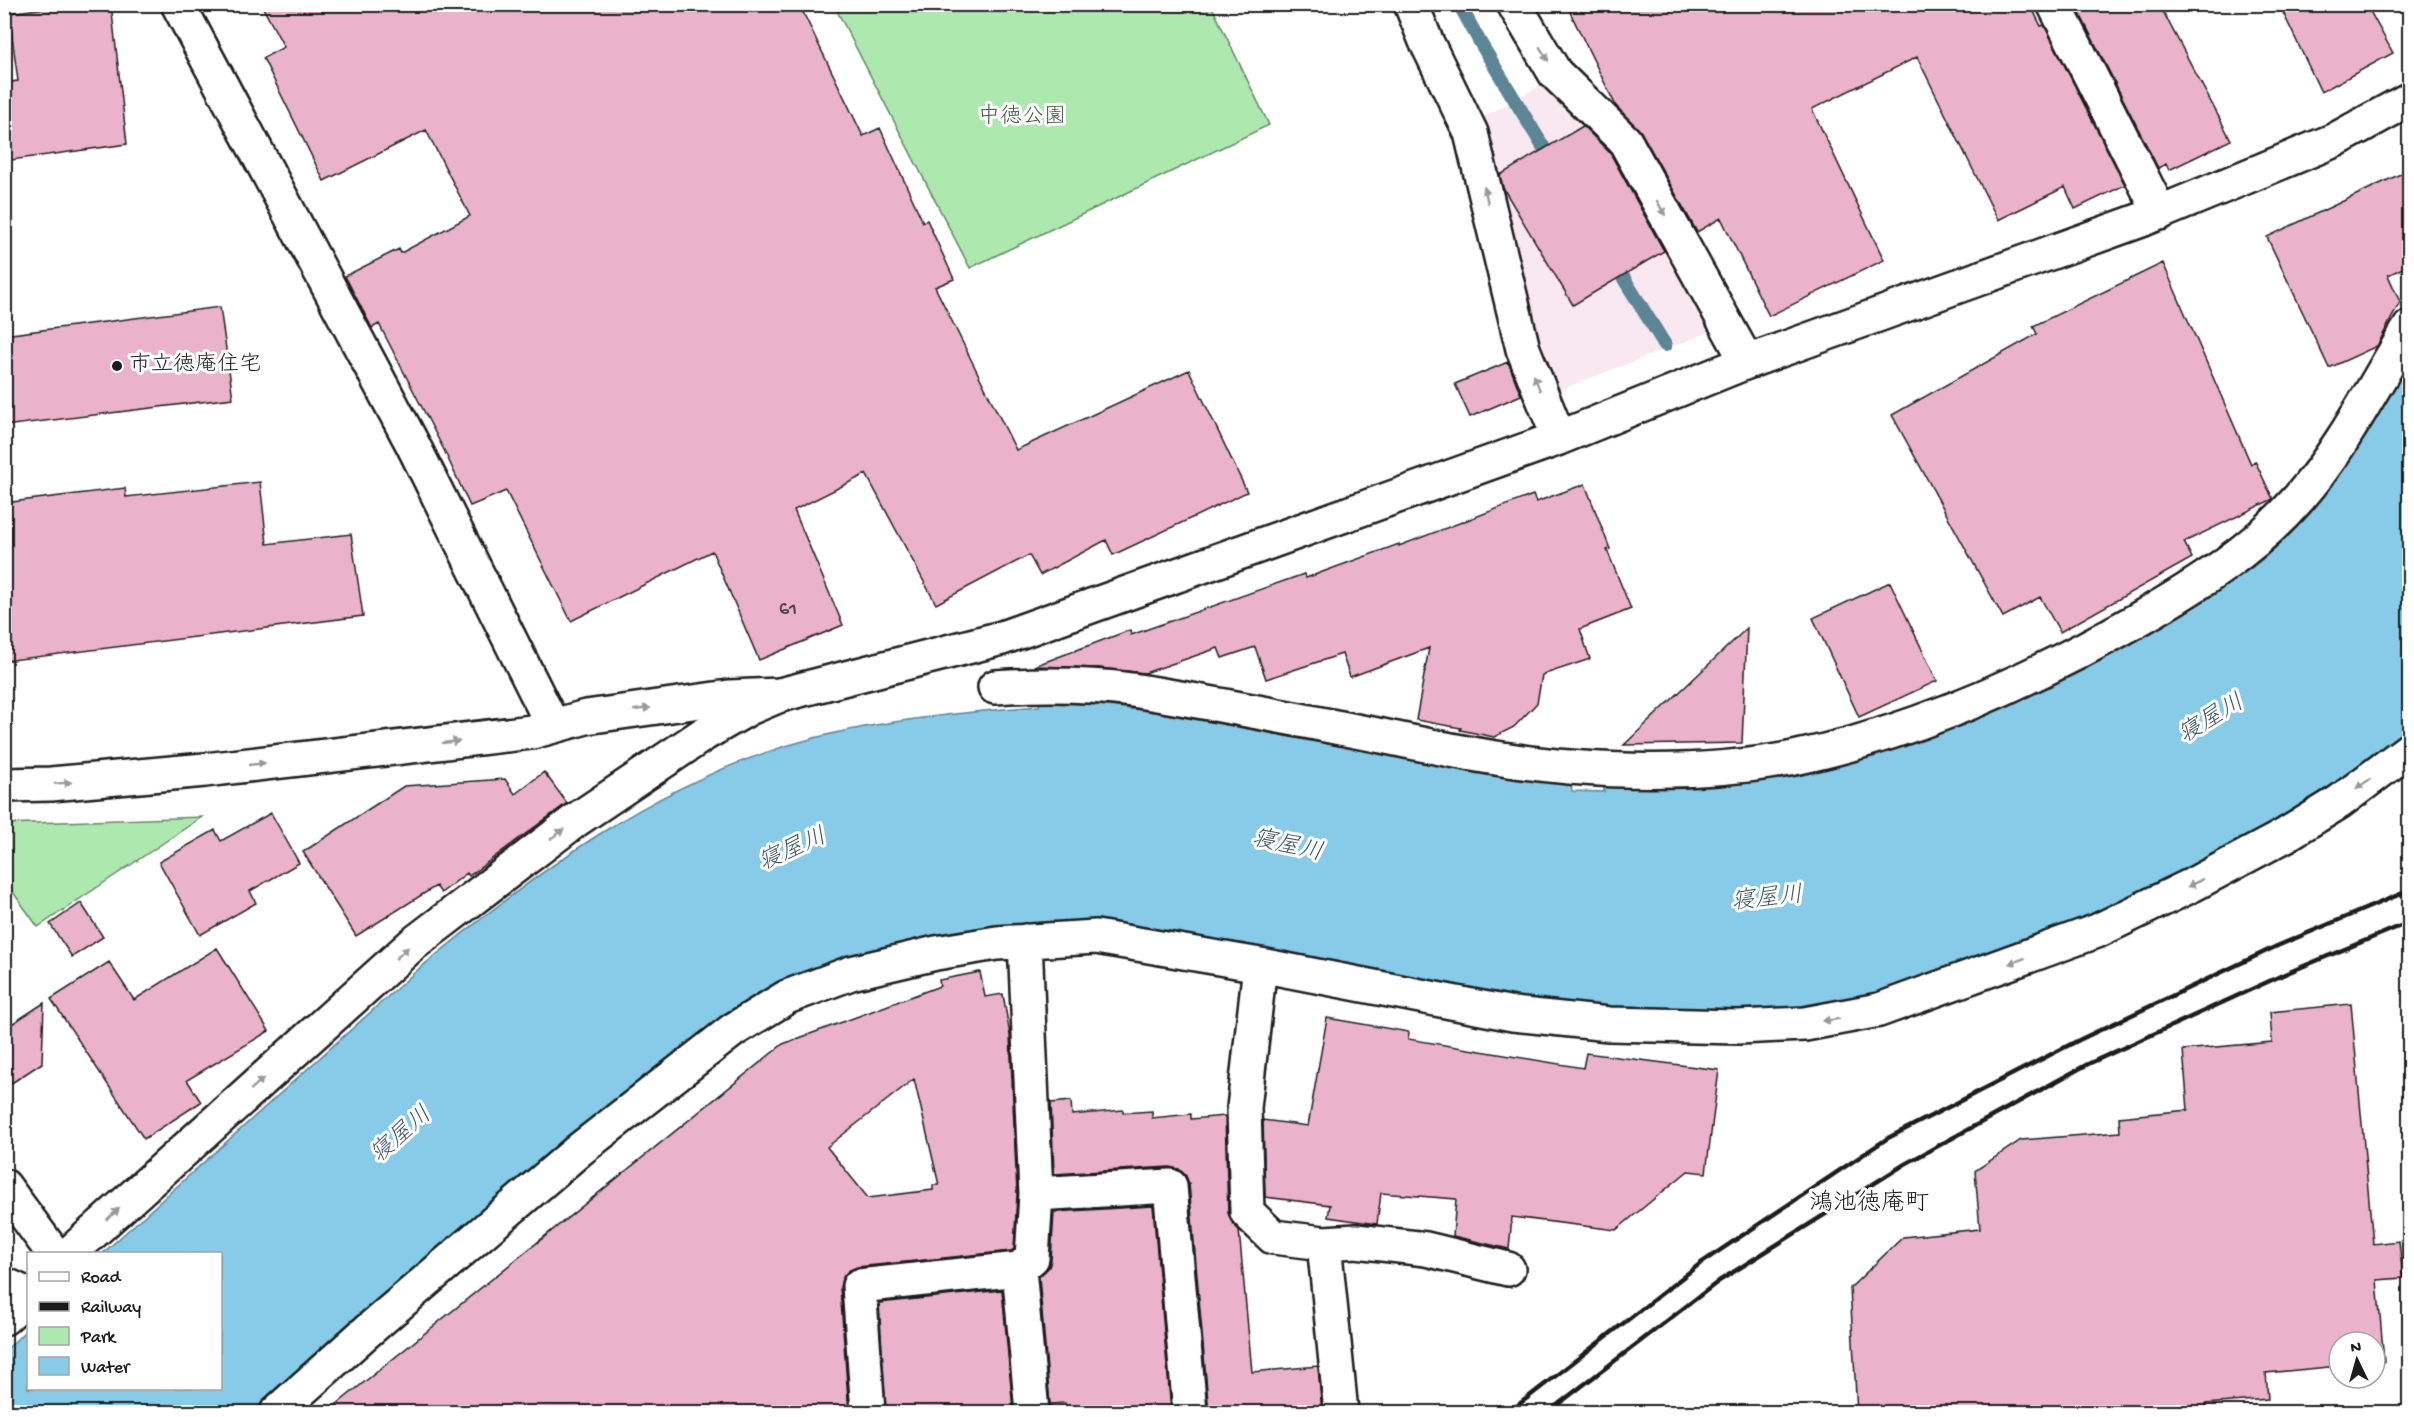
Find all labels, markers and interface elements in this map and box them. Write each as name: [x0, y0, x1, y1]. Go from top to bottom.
one-way arrow: [1539, 46, 1549, 63]
park label: 中徳公園: [978, 103, 1066, 131]
one-way arrow: [1481, 186, 1491, 205]
one-way arrow: [1656, 199, 1666, 216]
place label: 市立徳庵住宅: [129, 352, 261, 379]
marker: 市立徳庵住宅: [110, 359, 124, 373]
one-way arrow: [1532, 374, 1542, 392]
house number: 61: [779, 599, 797, 622]
water label: 寝屋川: [2173, 688, 2250, 751]
one-way arrow: [633, 704, 652, 713]
one-way arrow: [441, 737, 460, 747]
one-way arrow: [248, 759, 267, 769]
one-way arrow: [53, 778, 72, 788]
one-way arrow: [2356, 778, 2371, 790]
water label: 寝屋川: [754, 822, 832, 879]
water label: 寝屋川: [1249, 824, 1326, 869]
one-way arrow: [548, 828, 564, 840]
one-way arrow: [2186, 878, 2203, 888]
water label: 寝屋川: [1730, 881, 1804, 918]
one-way arrow: [395, 946, 410, 960]
one-way arrow: [2008, 957, 2026, 967]
one-way arrow: [1822, 1015, 1841, 1024]
one-way arrow: [250, 1077, 265, 1091]
water label: 寝屋川: [365, 1101, 439, 1171]
district label: 鴻池徳庵町: [1809, 1189, 1929, 1219]
one-way arrow: [105, 1207, 120, 1221]
legend: [27, 1252, 222, 1390]
text: Road: [81, 1268, 122, 1289]
text: Railway: [81, 1298, 141, 1319]
text: Park: [80, 1328, 117, 1349]
north arrow: [2327, 1330, 2387, 1390]
text: N: [2350, 1339, 2363, 1358]
text: Water: [81, 1358, 131, 1379]

